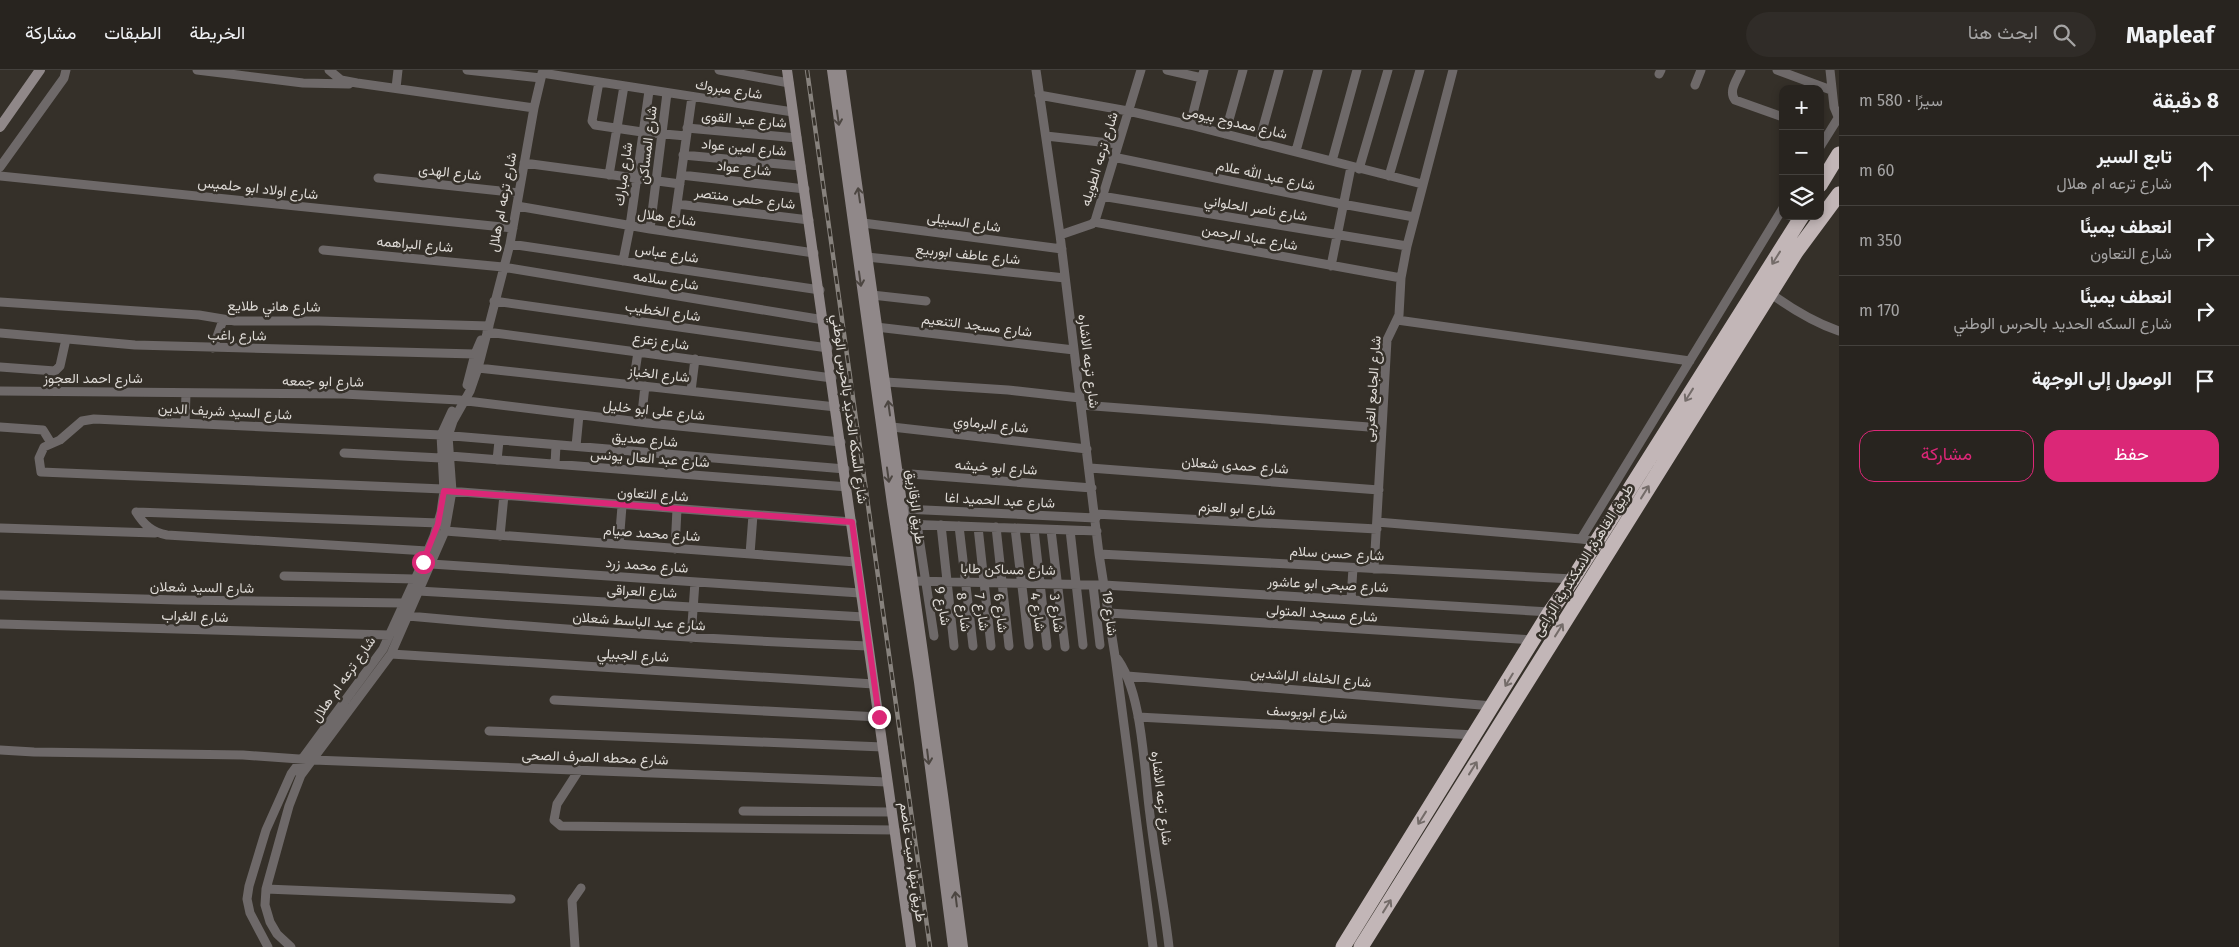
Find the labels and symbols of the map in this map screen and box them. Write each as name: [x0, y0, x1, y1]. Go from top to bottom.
street label: شارع مبروك: [694, 76, 764, 105]
street label: شارع ممدوح بيومى: [1180, 102, 1289, 145]
street label: شارع المساكن: [634, 105, 663, 186]
street label: شارع عبد القوى: [700, 107, 787, 134]
one-way arrow: [834, 110, 844, 126]
street label: شارع ترعه الطويله: [1077, 110, 1124, 209]
street label: شارع امين عواد: [700, 135, 787, 162]
street label: شارع مبارك: [611, 141, 638, 207]
street label: شارع ترعه ام هلال: [484, 151, 522, 254]
street label: شارع عواد: [715, 157, 772, 182]
street label: شارع عبد الله علام: [1215, 157, 1317, 196]
street label: شارع الهدى: [417, 161, 482, 186]
street label: شارع اولاد ابو حلميس: [197, 174, 319, 205]
street label: شارع حلمى منتصر: [692, 184, 796, 215]
one-way arrow: [854, 188, 864, 204]
street label: شارع ناصر الحلواني: [1203, 192, 1309, 228]
street label: شارع هلال: [636, 205, 697, 232]
street label: شارع السبيلى: [926, 209, 1002, 238]
street label: شارع عباد الرحمن: [1200, 221, 1299, 256]
street label: شارع البراهمه: [376, 233, 454, 258]
street label: شارع عباس: [634, 240, 700, 269]
street label: شارع عاطف ابوربيع: [915, 241, 1021, 270]
one-way arrow: [1771, 250, 1781, 264]
street label: شارع سلامه: [632, 267, 700, 296]
one-way arrow: [855, 271, 865, 287]
street label: شارع هاني طلايع: [227, 297, 321, 319]
street label: شارع الخطيب: [624, 298, 702, 327]
street label: شارع مسجد التنعيم: [920, 310, 1033, 343]
street label: شارع السكه الحديد بالحرس الوطني: [825, 313, 871, 505]
street label: شارع ترعه الاشاره: [1072, 313, 1103, 409]
street label: شارع راغب: [207, 326, 267, 347]
street label: شارع زعزع: [631, 329, 690, 356]
street label: شارع الجامع الغربى: [1360, 335, 1387, 443]
street label: شارع الخباز: [626, 363, 691, 388]
street label: شارع احمد العجوز: [42, 370, 143, 389]
street label: شارع ابو جمعه: [282, 372, 364, 393]
one-way arrow: [1684, 388, 1694, 402]
street label: شارع على ابو خليل: [602, 397, 706, 426]
street label: شارع السيد شريف الدين: [157, 399, 293, 426]
one-way arrow: [884, 401, 894, 417]
street label: شارع البرماوي: [952, 412, 1029, 440]
street label: شارع صديق: [611, 428, 679, 453]
street label: شارع عبد العال يونس: [590, 446, 710, 473]
street label: شارع حمدى شعلان: [1181, 453, 1289, 480]
street label: شارع ابو خيشه: [954, 456, 1038, 481]
one-way arrow: [883, 467, 893, 483]
street label: طريق الزقازيق: [902, 469, 929, 545]
street label: طريق القاهرة, الاسكندرية الزراعى: [1529, 481, 1637, 640]
street label: شارع التعاون: [617, 484, 689, 507]
one-way arrow: [1640, 485, 1650, 499]
street label: شارع عبد الحميد اغا: [944, 489, 1056, 514]
street label: شارع ابو العزم: [1198, 498, 1276, 521]
street label: شارع محمد صيام: [603, 522, 701, 547]
street label: شارع حسن سلام: [1289, 543, 1385, 566]
route start: [412, 551, 435, 574]
street label: شارع محمد زرد: [605, 554, 689, 579]
street label: شارع مساكن طابا: [960, 560, 1056, 581]
street label: شارع صبحى ابو عاشور: [1266, 573, 1389, 598]
street label: شارع السيد شعلان: [150, 578, 254, 599]
street label: شارع العراقى: [606, 581, 678, 604]
street label: شارع 9: [929, 585, 954, 627]
street label: شارع 19: [1096, 590, 1121, 637]
street label: شارع 8: [951, 591, 974, 633]
street label: شارع 4: [1024, 591, 1049, 633]
street label: شارع 7: [968, 592, 993, 632]
street label: شارع 6: [988, 592, 1011, 634]
street label: شارع 3: [1044, 593, 1067, 634]
street label: شارع مسجد المتولى: [1266, 601, 1378, 628]
street label: شارع الغراب: [161, 607, 229, 628]
street label: شارع عبد الباسط شعلان: [572, 608, 706, 637]
one-way arrow: [1554, 623, 1564, 637]
street label: شارع ترعه ام هلال: [307, 633, 381, 727]
street label: شارع الجبيلي: [596, 645, 669, 669]
street label: شارع الخلفاء الراشدين: [1249, 664, 1372, 693]
one-way arrow: [1503, 673, 1513, 687]
street label: شارع ابويوسف: [1266, 702, 1348, 725]
route end: [868, 706, 891, 729]
street label: شارع محطه الصرف الصحى: [521, 746, 669, 771]
one-way arrow: [923, 749, 933, 765]
street label: شارع ترعه الاشاره: [1145, 750, 1176, 846]
one-way arrow: [1469, 761, 1479, 775]
street label: طريق بنها, ميت عاصم: [896, 801, 929, 923]
one-way arrow: [1417, 810, 1427, 824]
one-way arrow: [951, 891, 961, 907]
one-way arrow: [1383, 899, 1393, 913]

